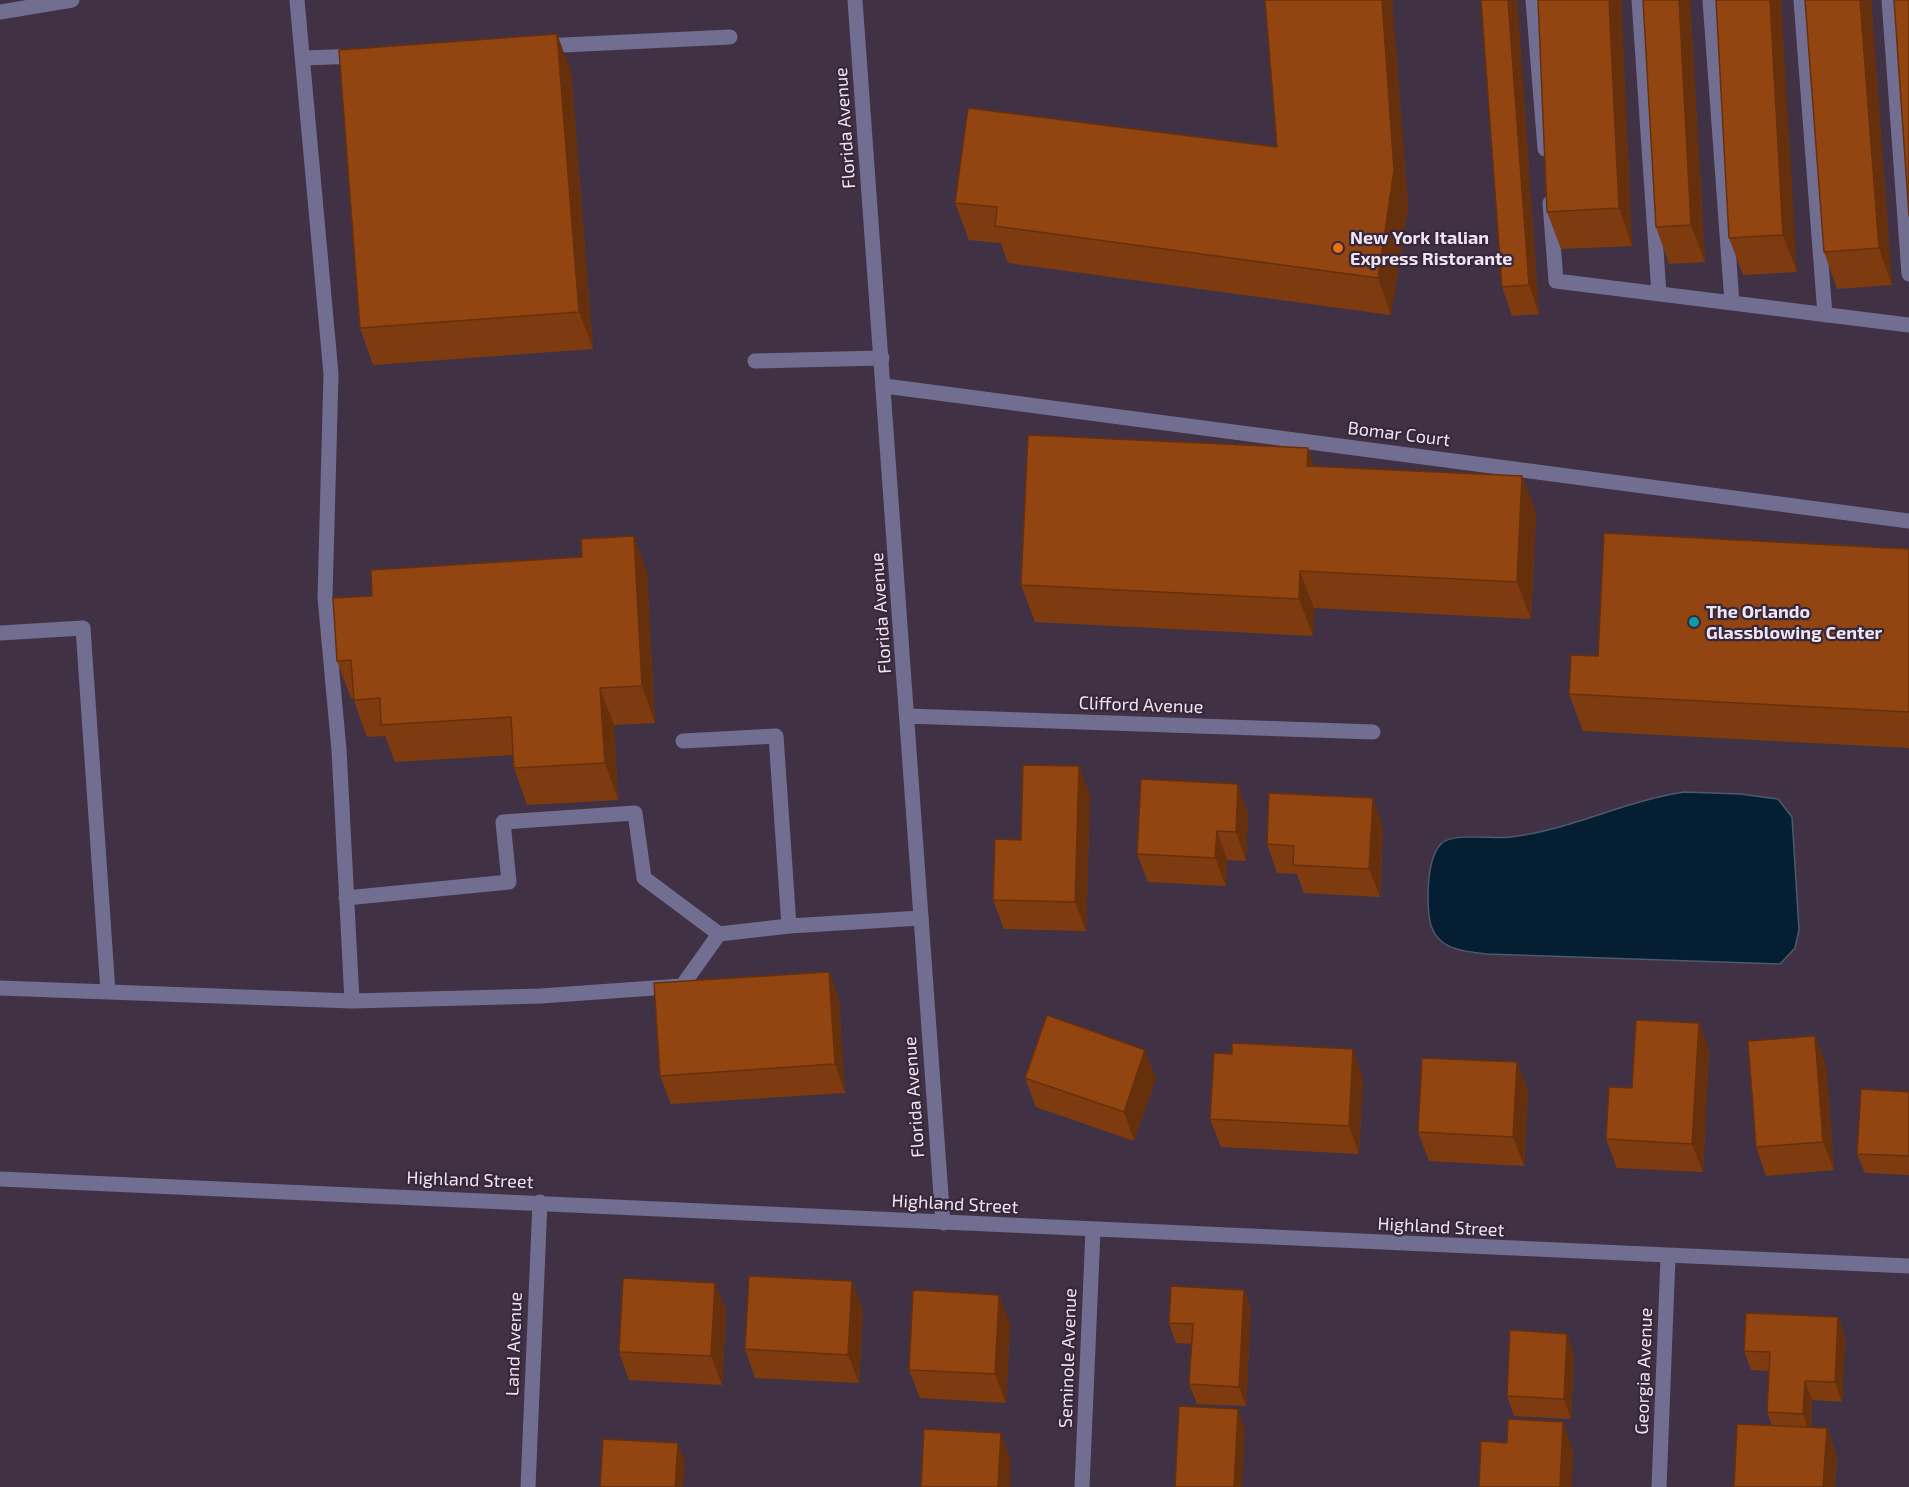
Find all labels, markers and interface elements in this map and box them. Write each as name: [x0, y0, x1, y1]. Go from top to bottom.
street label: Florida Avenue: [830, 67, 860, 189]
place label: New York Italian Express Ristorante: [1350, 227, 1513, 270]
marker: New York Italian Express Ristorante: [1331, 241, 1345, 255]
street label: Bomar Court: [1347, 417, 1451, 451]
street label: Florida Avenue: [866, 552, 896, 674]
place label: The Orlando Glassblowing Center: [1706, 601, 1882, 644]
marker: The Orlando Glassblowing Center: [1687, 615, 1701, 629]
street label: Clifford Avenue: [1078, 692, 1204, 718]
street label: Florida Avenue: [899, 1036, 929, 1158]
street label: Highland Street: [406, 1167, 534, 1193]
street label: Highland Street: [891, 1190, 1019, 1218]
street label: Highland Street: [1377, 1213, 1505, 1241]
street label: Seminole Avenue: [1055, 1288, 1081, 1428]
street label: Land Avenue: [501, 1292, 527, 1396]
street label: Georgia Avenue: [1631, 1307, 1657, 1435]

